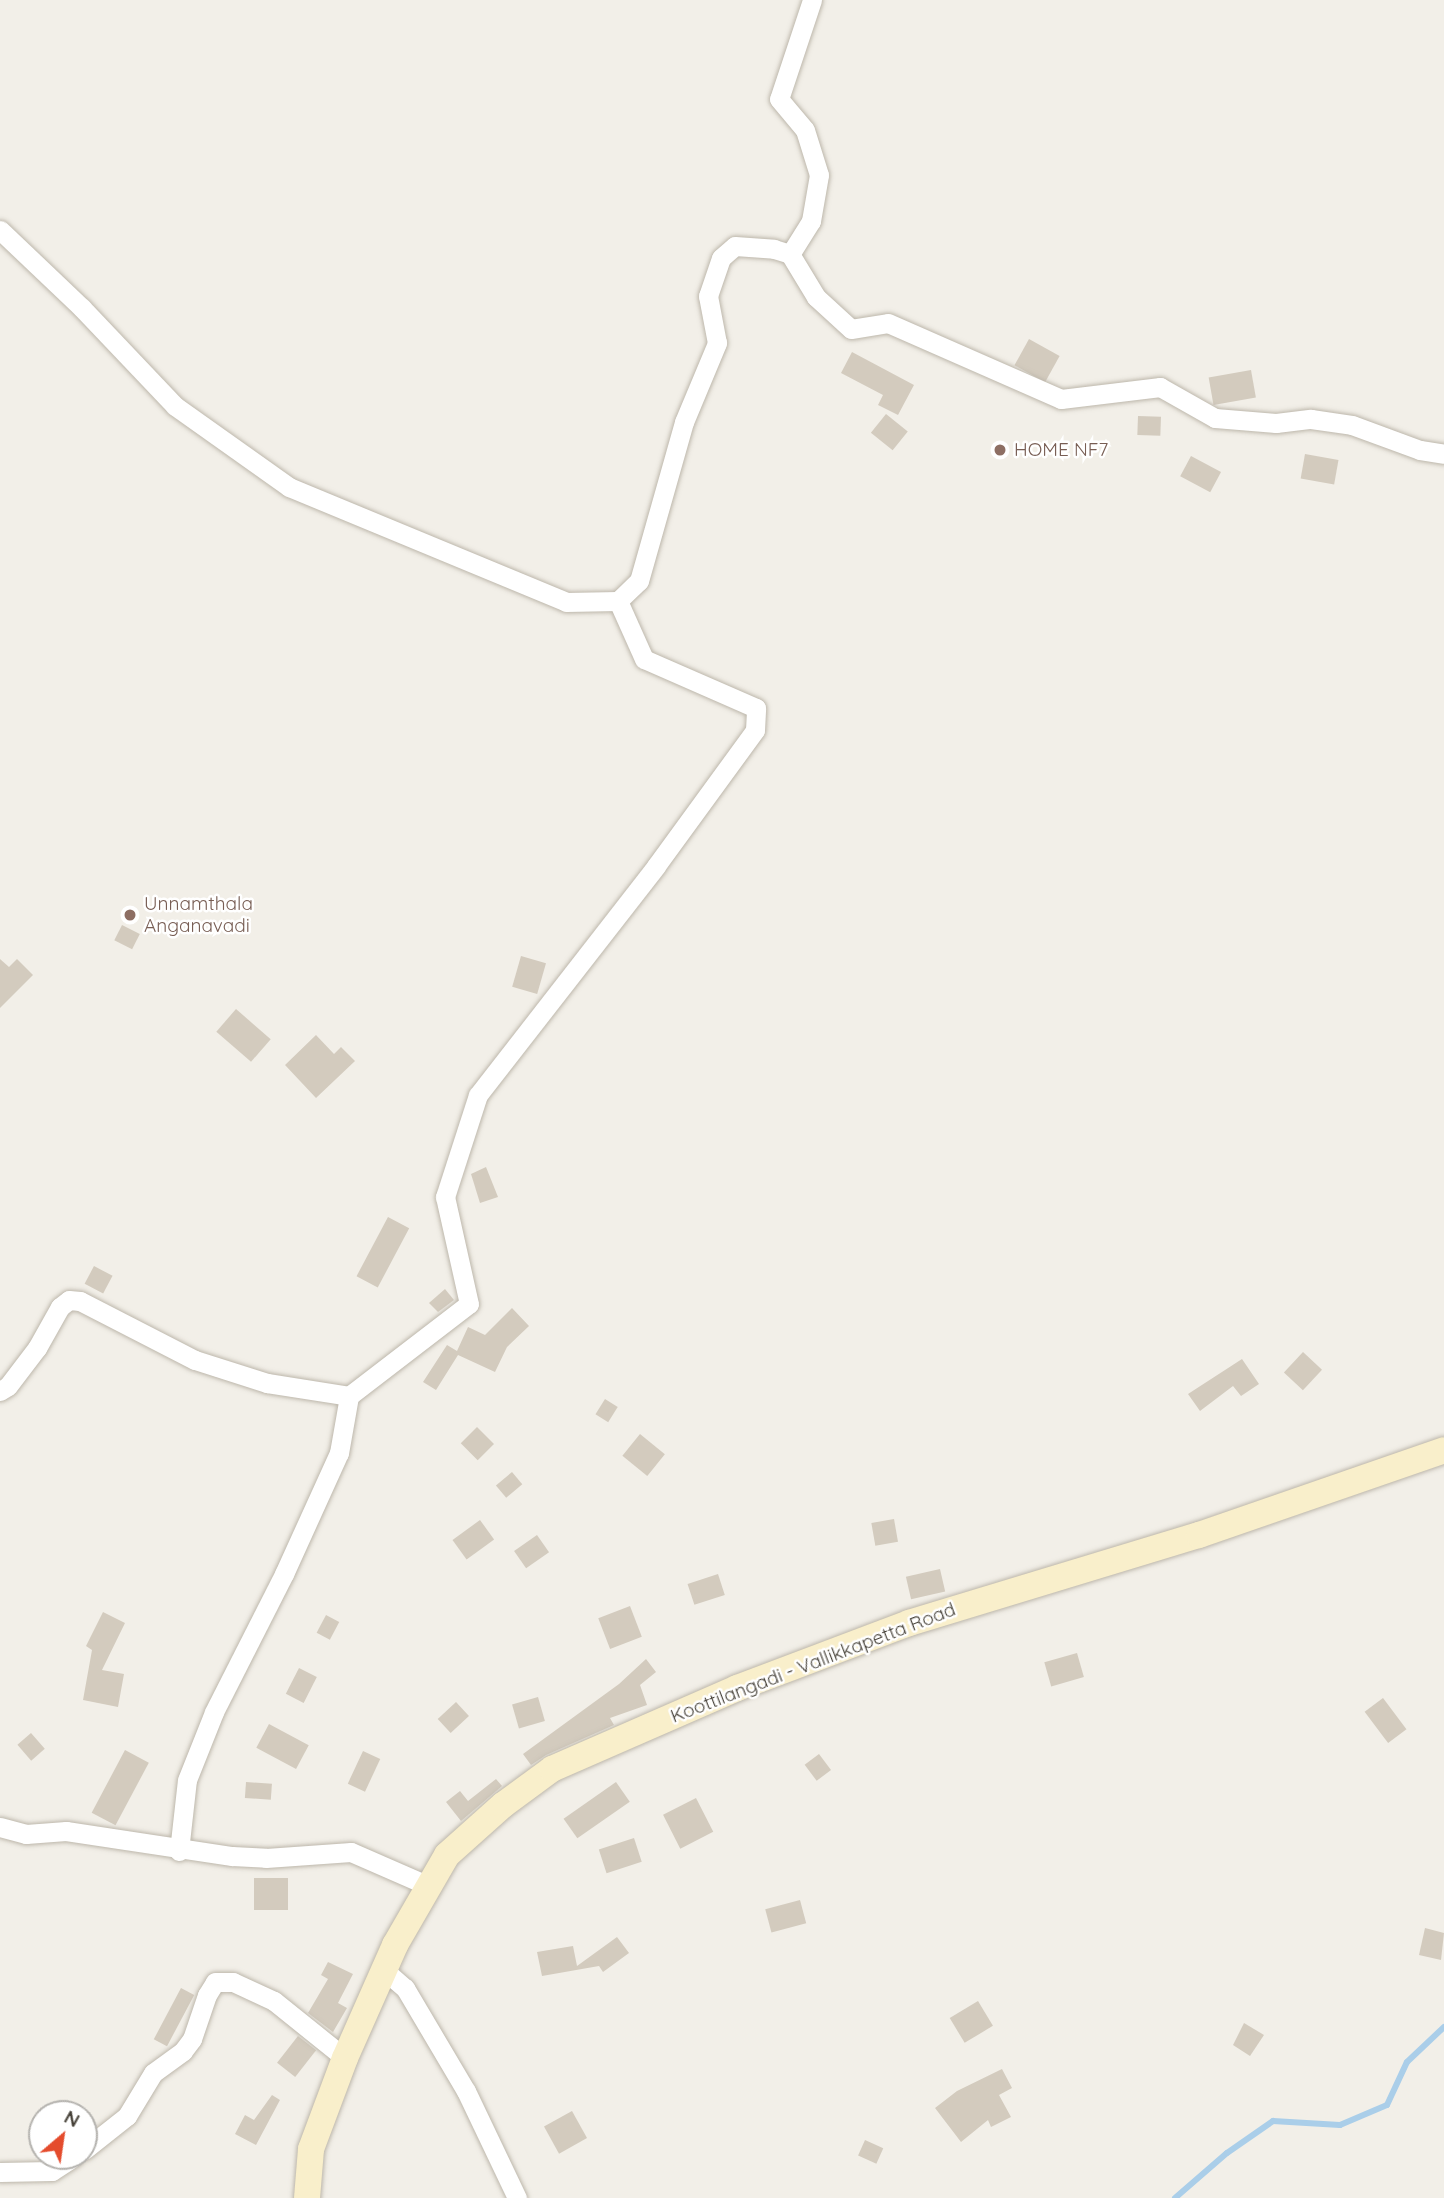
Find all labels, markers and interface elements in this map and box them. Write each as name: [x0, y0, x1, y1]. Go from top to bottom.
place label: HOME NF7: [1014, 439, 1108, 461]
marker: HOME NF7: [992, 442, 1008, 458]
place label: Unnamthala Anganavadi: [144, 893, 253, 937]
marker: Unnamthala Anganavadi: [122, 907, 138, 923]
street label: Koottilangadi - Vallikkapetta Road: [667, 1598, 959, 1728]
north arrow: [28, 2100, 98, 2170]
text: N: [60, 2105, 84, 2132]

